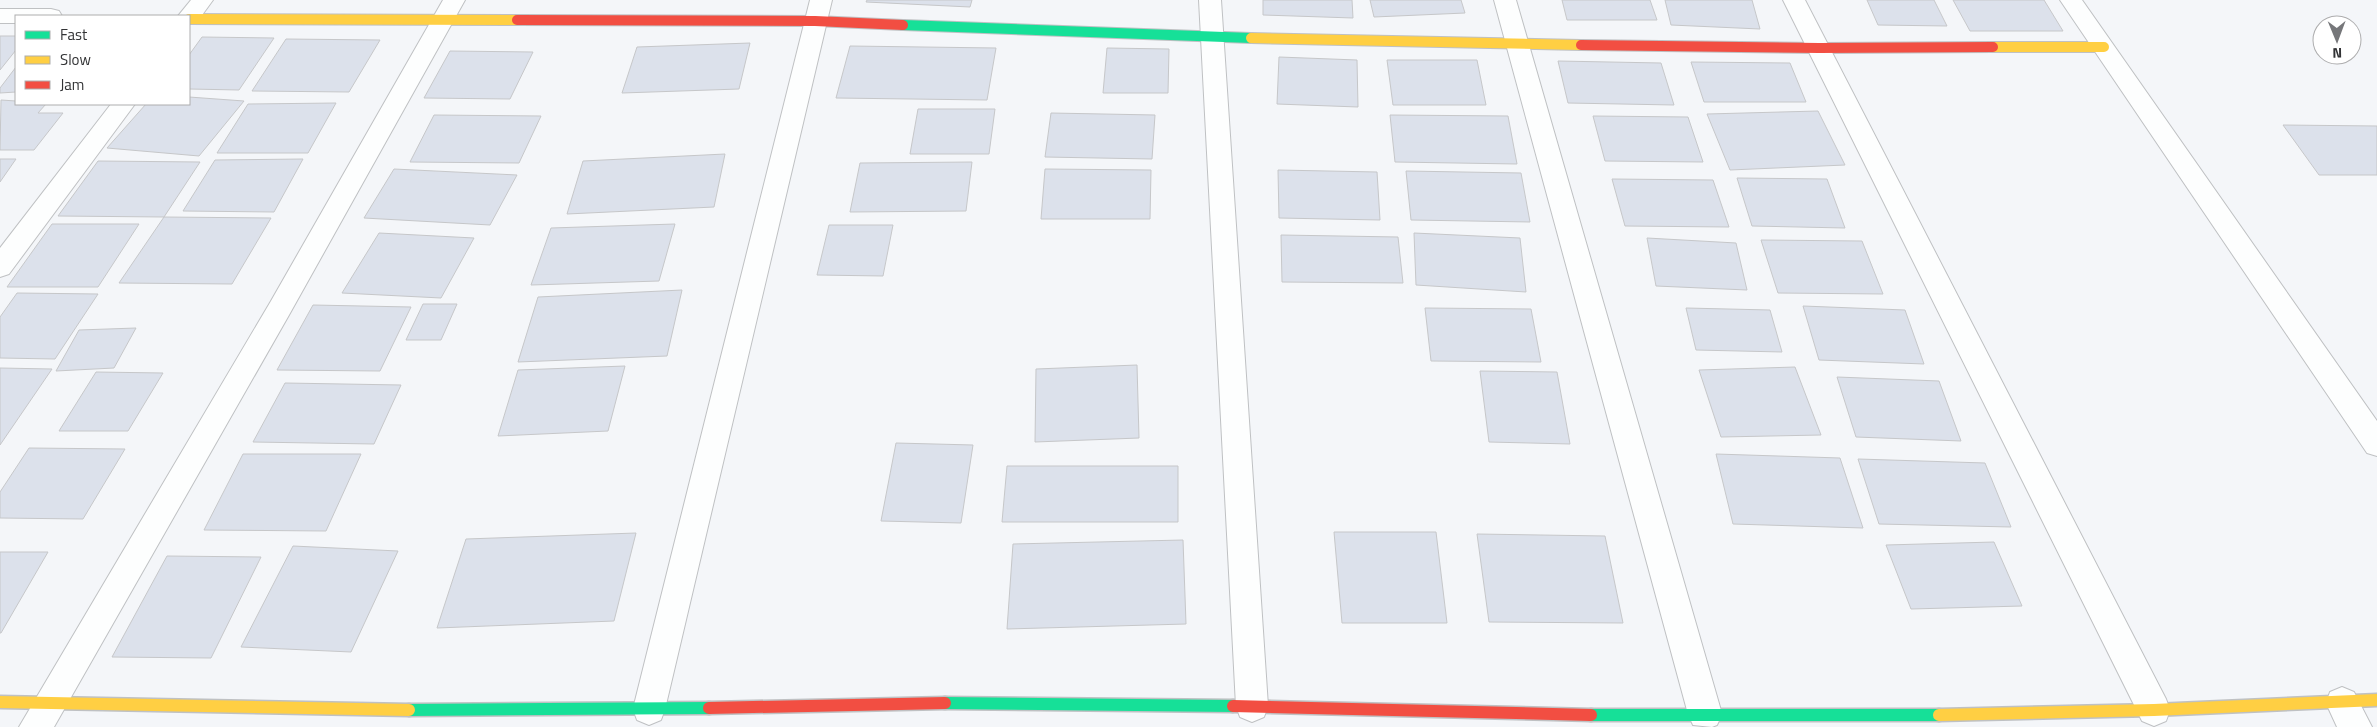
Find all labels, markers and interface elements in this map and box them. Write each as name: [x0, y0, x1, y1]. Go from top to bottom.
legend: [15, 15, 190, 105]
north arrow: [2312, 15, 2362, 65]
text: Fast: [60, 23, 88, 46]
text: N: [2332, 43, 2342, 64]
text: Slow: [60, 48, 91, 71]
text: Jam: [60, 73, 84, 96]

